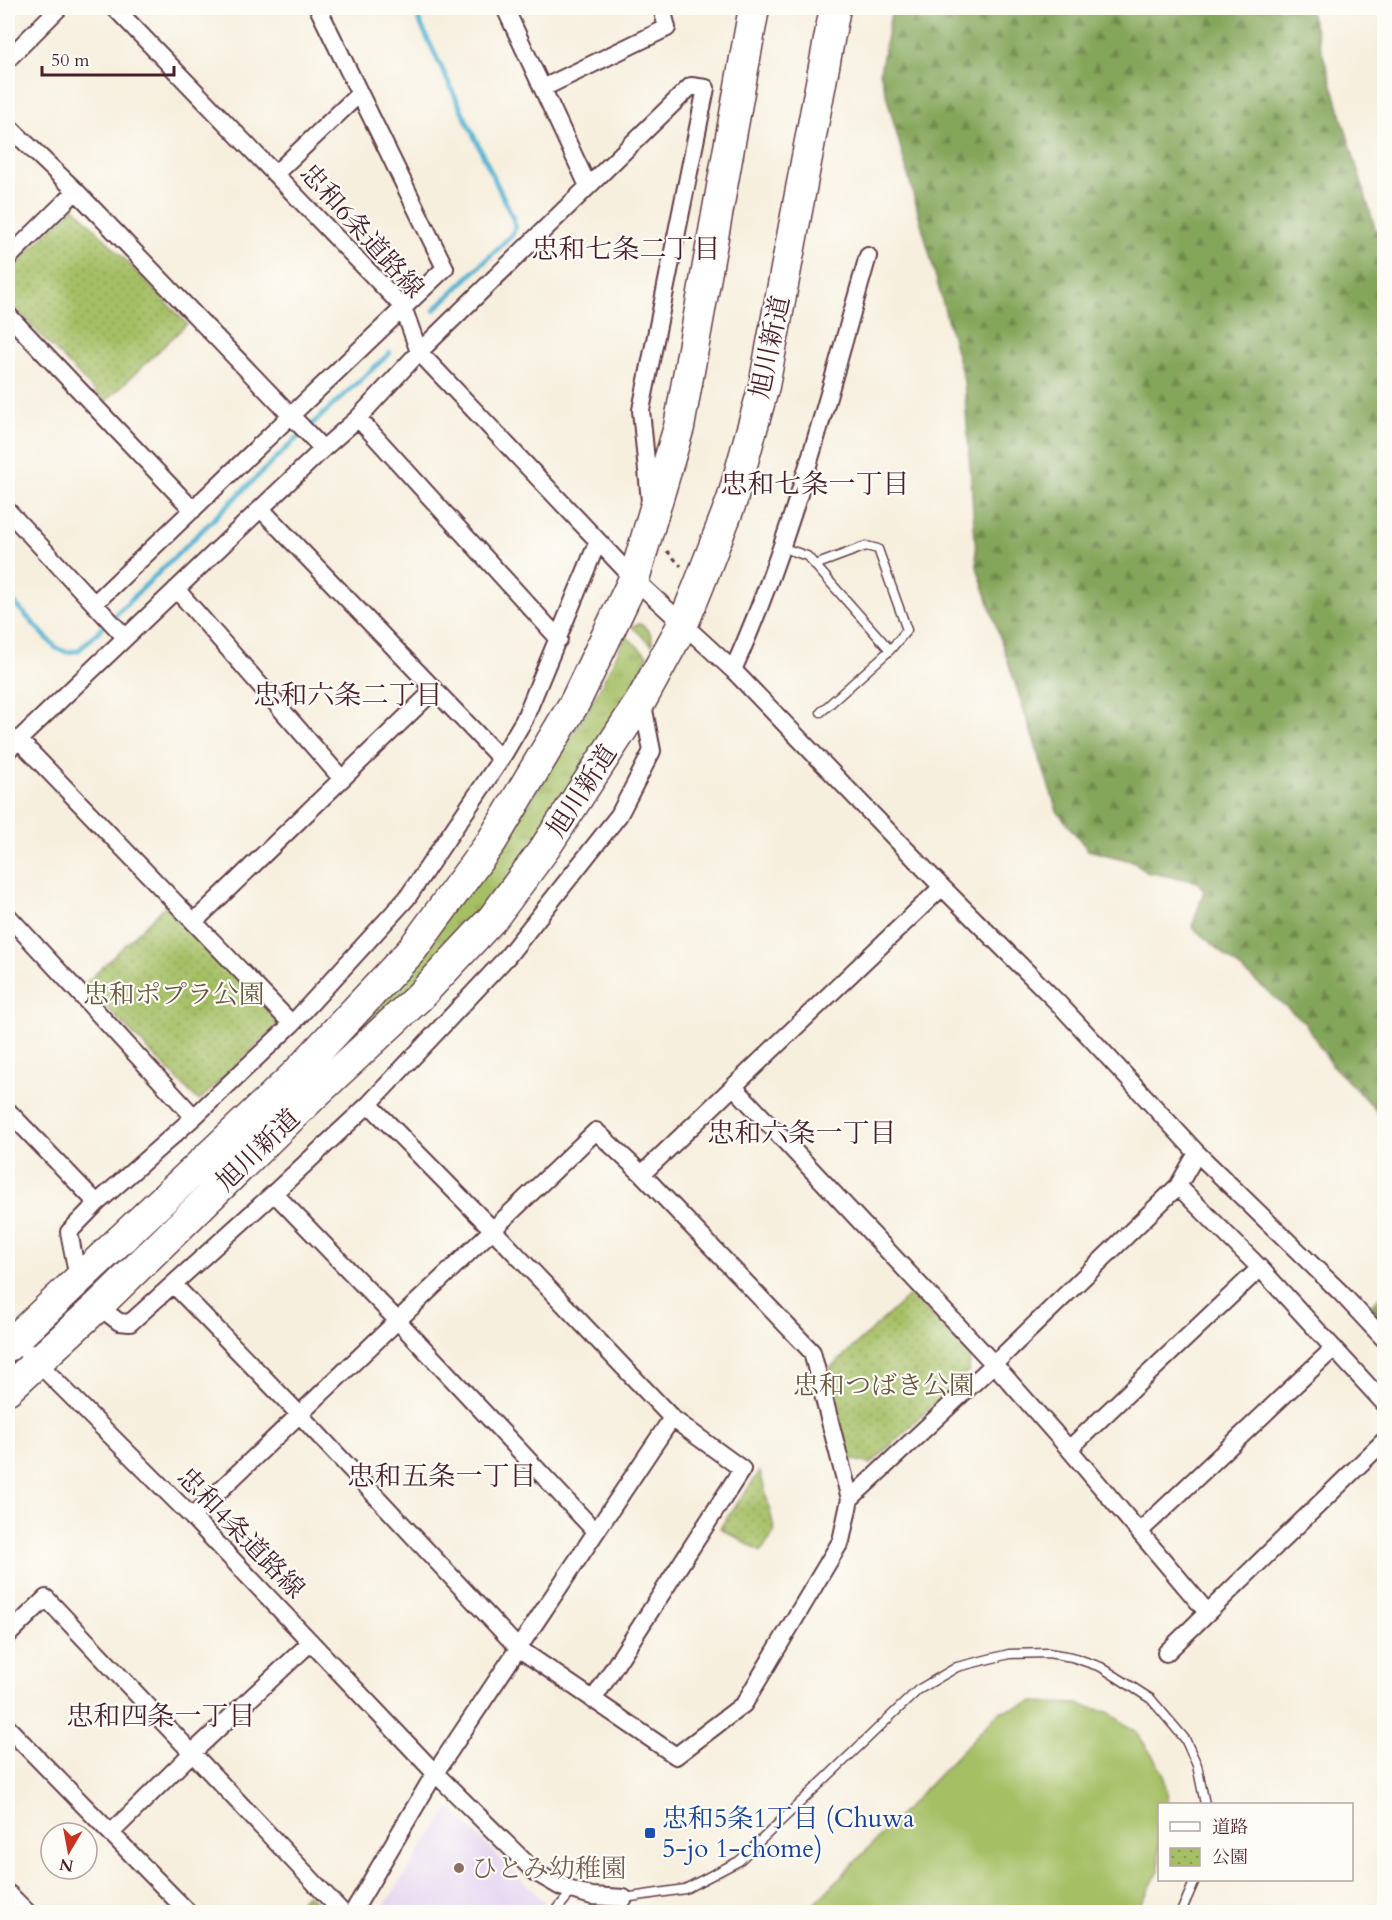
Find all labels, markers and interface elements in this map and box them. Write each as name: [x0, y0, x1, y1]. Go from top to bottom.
scale bar: [42, 39, 174, 77]
text: 50 m: [51, 48, 90, 73]
street label: 忠和6条道路線: [292, 156, 432, 306]
district label: 忠和七条二丁目: [532, 231, 721, 268]
street label: 旭川新道: [742, 292, 798, 402]
district label: 忠和七条一丁目: [721, 466, 910, 503]
district label: 忠和六条二丁目: [254, 677, 443, 714]
street label: 旭川新道: [539, 738, 625, 844]
park label: 忠和ポプラ公園: [83, 977, 265, 1012]
street label: 旭川新道: [208, 1101, 308, 1199]
district label: 忠和六条一丁目: [708, 1115, 897, 1152]
park label: 忠和つばき公園: [793, 1368, 975, 1403]
district label: 忠和五条一丁目: [348, 1458, 537, 1495]
street label: 忠和4条道路線: [170, 1460, 312, 1606]
district label: 忠和四条一丁目: [67, 1698, 256, 1735]
place label: 忠和5条1丁目 (Chuwa 5-jo 1-chome): [662, 1801, 914, 1866]
legend: [1158, 1803, 1353, 1881]
text: 道路: [1212, 1815, 1248, 1840]
north arrow: [39, 1821, 99, 1881]
marker: 忠和5条1丁目 (Chuwa 5-jo 1-chome): [643, 1826, 657, 1840]
text: 公園: [1212, 1845, 1248, 1870]
place label: ひとみ幼稚園: [471, 1851, 627, 1886]
text: N: [58, 1853, 75, 1877]
marker: ひとみ幼稚園: [452, 1861, 466, 1875]

